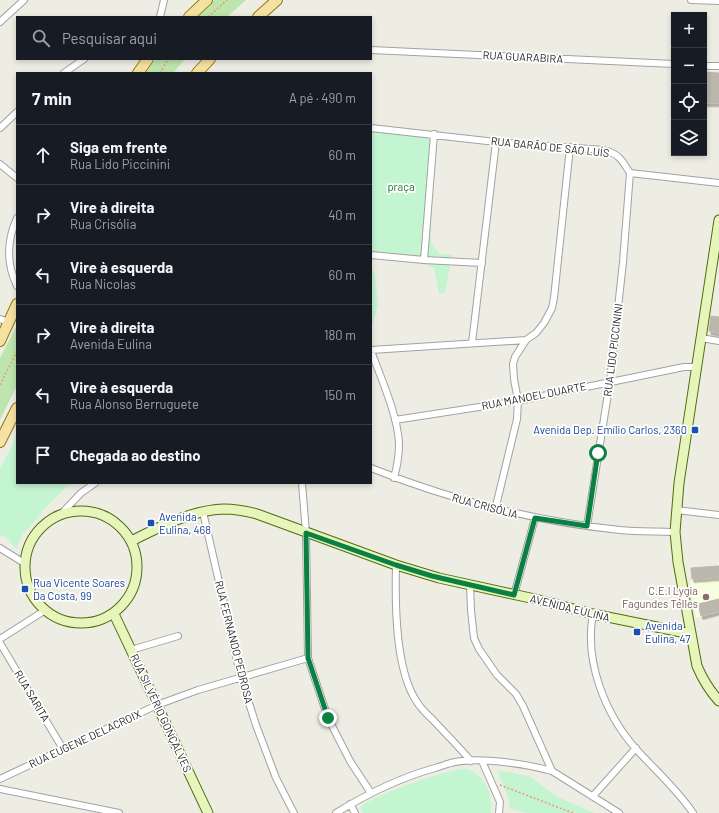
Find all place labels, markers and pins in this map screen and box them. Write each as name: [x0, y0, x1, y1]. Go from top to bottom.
place label: Avenida Dep. Emílio Carlos, 2360: [533, 423, 687, 436]
marker: Avenida Dep. Emílio Carlos, 2360: [690, 425, 700, 435]
place label: Avenida Eulina, 468: [159, 510, 211, 536]
marker: Avenida Eulina, 468: [146, 518, 156, 528]
place label: Rua Vicente Soares Da Costa, 99: [33, 576, 125, 602]
marker: Rua Vicente Soares Da Costa, 99: [20, 584, 30, 594]
place label: C.E.I Lygia Fagundes Telles: [622, 584, 698, 610]
marker: C.E.I Lygia Fagundes Telles: [701, 592, 711, 602]
place label: Avenida Eulina, 47: [645, 619, 690, 645]
marker: Avenida Eulina, 47: [632, 627, 642, 637]

